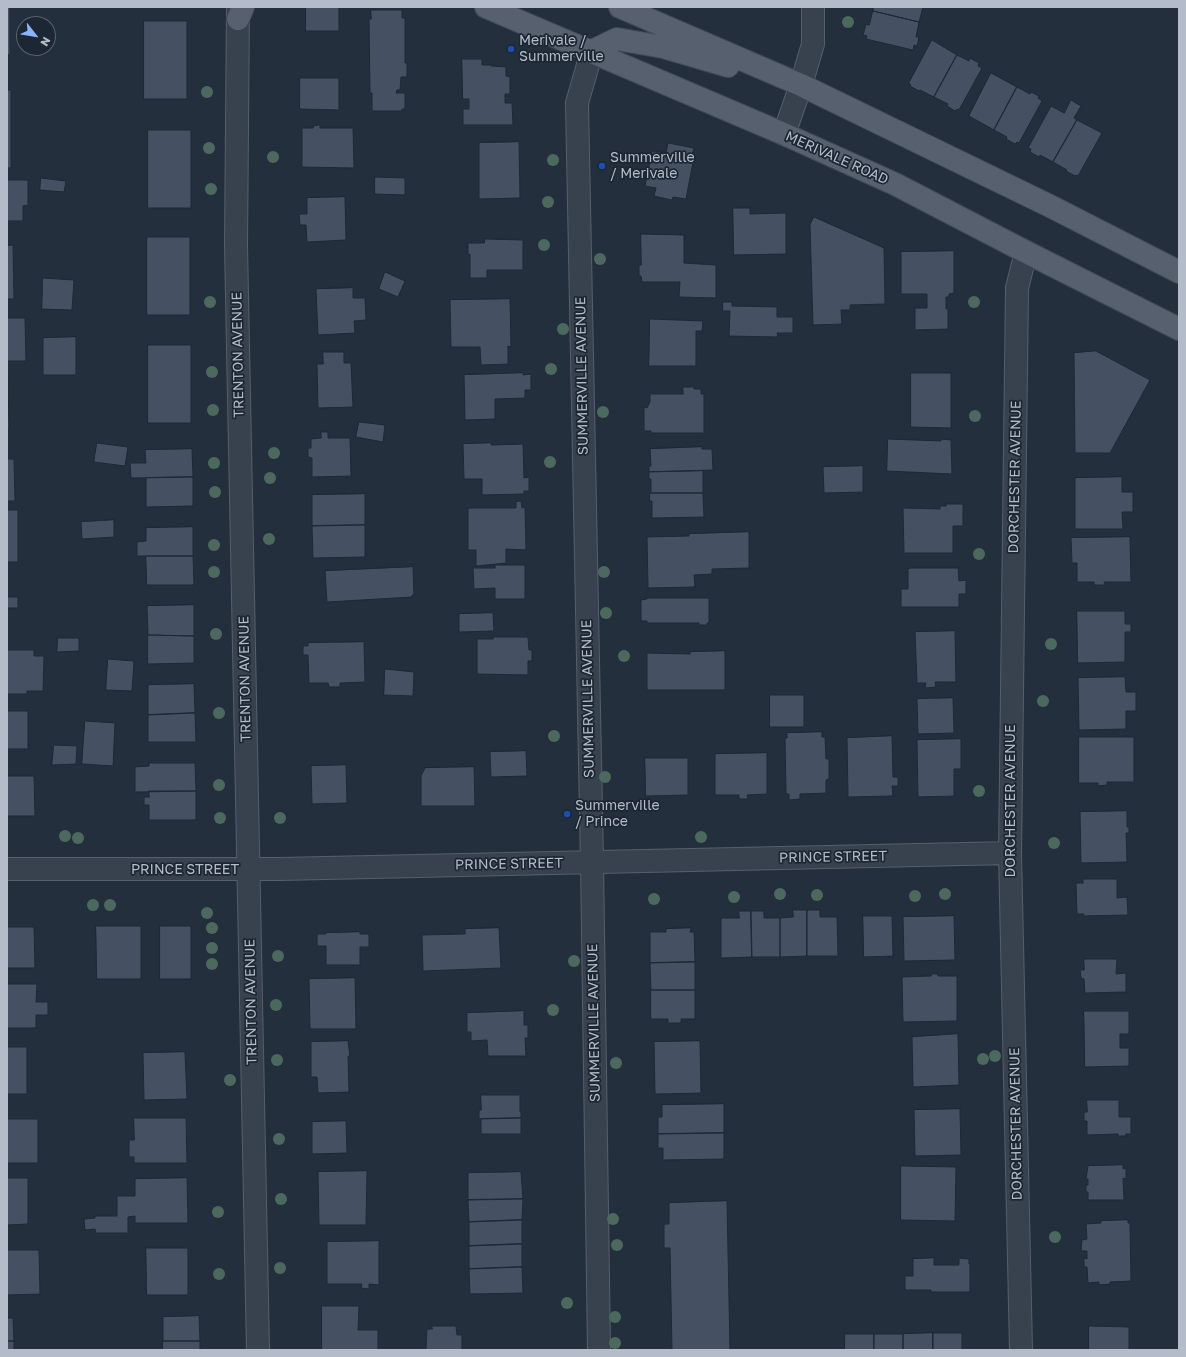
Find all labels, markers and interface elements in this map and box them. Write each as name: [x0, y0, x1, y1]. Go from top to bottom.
north arrow: [16, 16, 56, 56]
place label: Merivale / Summerville: [519, 33, 604, 66]
text: N: [38, 35, 54, 49]
marker: Merivale / Summerville: [506, 44, 516, 54]
street label: MERIVALE ROAD: [783, 128, 891, 188]
place label: Summerville / Merivale: [610, 150, 695, 182]
marker: Summerville / Merivale: [597, 161, 607, 171]
street label: TRENTON AVENUE: [229, 292, 247, 418]
street label: SUMMERVILLE AVENUE: [572, 297, 592, 455]
street label: DORCHESTER AVENUE: [1005, 400, 1025, 554]
street label: TRENTON AVENUE: [236, 616, 254, 742]
street label: SUMMERVILLE AVENUE: [578, 620, 598, 778]
street label: DORCHESTER AVENUE: [1003, 725, 1019, 877]
place label: Summerville / Prince: [575, 798, 660, 830]
marker: Summerville / Prince: [562, 809, 572, 819]
street label: PRINCE STREET: [779, 848, 887, 866]
street label: PRINCE STREET: [455, 855, 563, 873]
street label: PRINCE STREET: [131, 862, 239, 878]
street label: TRENTON AVENUE: [242, 939, 260, 1065]
street label: SUMMERVILLE AVENUE: [584, 944, 604, 1102]
street label: DORCHESTER AVENUE: [1006, 1047, 1026, 1201]

